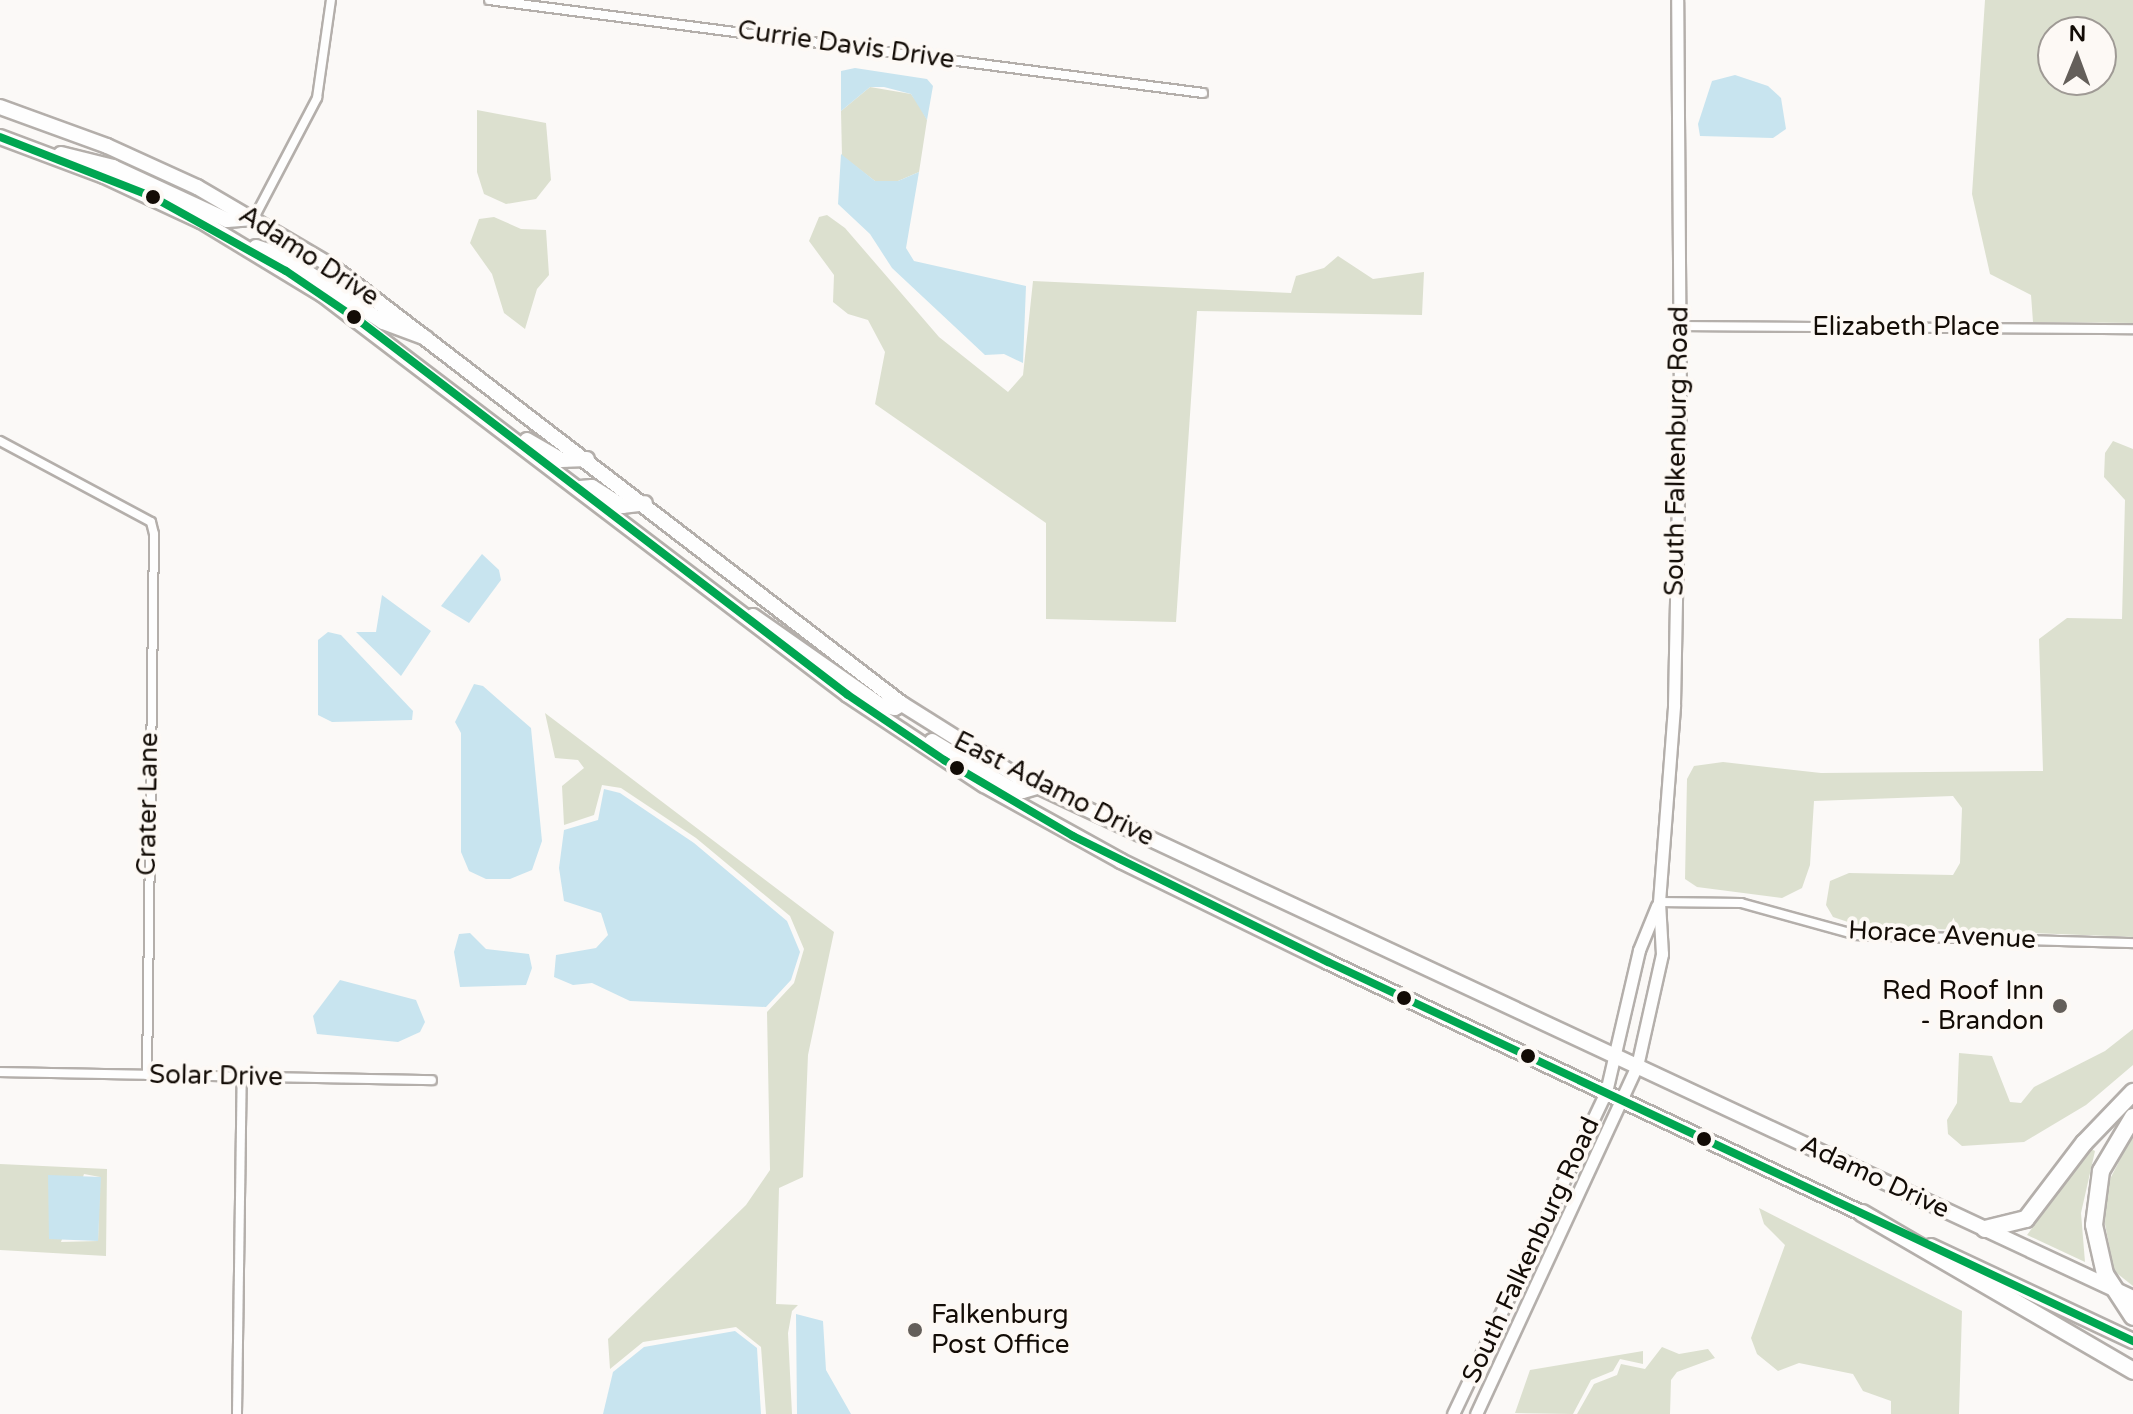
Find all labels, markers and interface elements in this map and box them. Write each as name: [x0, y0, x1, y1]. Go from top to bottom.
street label: Currie Davis Drive: [736, 14, 956, 76]
north arrow: [2037, 16, 2117, 96]
text: N: [2068, 21, 2086, 47]
unlabelled marker: [145, 189, 161, 205]
street label: Adamo Drive: [233, 199, 385, 313]
street label: South Falkenburg Road: [1659, 306, 1695, 596]
unlabelled marker: [346, 309, 362, 325]
street label: Elizabeth Place: [1812, 311, 2000, 343]
street label: East Adamo Drive: [949, 725, 1159, 853]
street label: Crater Lane: [131, 732, 165, 876]
unlabelled marker: [949, 760, 965, 776]
street label: Horace Avenue: [1847, 915, 2037, 955]
place label: Red Roof Inn - Brandon: [1882, 975, 2044, 1036]
unlabelled marker: [1396, 990, 1412, 1006]
marker: Red Roof Inn - Brandon: [2051, 997, 2069, 1015]
unlabelled marker: [1520, 1048, 1536, 1064]
street label: Solar Drive: [149, 1059, 283, 1093]
street label: South Falkenburg Road: [1456, 1112, 1606, 1388]
street label: Adamo Drive: [1796, 1129, 1954, 1225]
unlabelled marker: [1696, 1131, 1712, 1147]
place label: Falkenburg Post Office: [931, 1299, 1069, 1360]
marker: Falkenburg Post Office: [906, 1321, 924, 1339]

